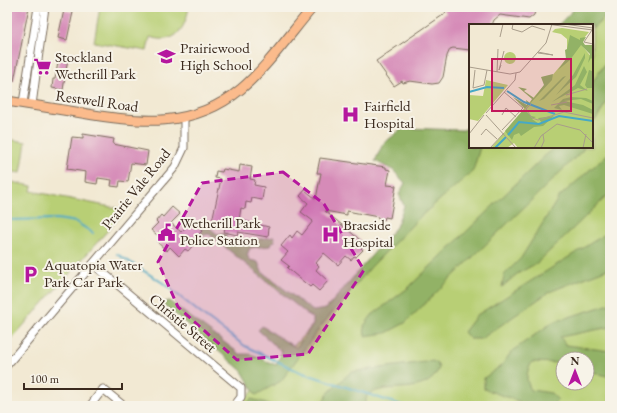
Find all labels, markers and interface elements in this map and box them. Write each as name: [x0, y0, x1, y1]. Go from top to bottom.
inset map: [469, 24, 593, 148]
place label: Prairiewood High School: [180, 38, 253, 74]
place label: Stockland Wetherill Park: [55, 47, 137, 83]
school or university icon: Prairiewood High School: [157, 47, 177, 67]
supermarket icon: Stockland Wetherill Park: [32, 56, 52, 76]
street label: Restwell Road: [54, 85, 140, 116]
place label: Fairfield Hospital: [364, 96, 415, 132]
hospital icon: Fairfield Hospital: [341, 105, 361, 125]
street label: Prairie Vale Road: [97, 144, 174, 233]
place label: Wetherill Park Police Station: [180, 213, 262, 249]
place label: Braeside Hospital: [343, 215, 394, 251]
public building icon: Wetherill Park Police Station: [157, 222, 177, 242]
hospital icon: Braeside Hospital: [320, 224, 340, 244]
place label: Aquatopia Water Park Car Park: [43, 255, 142, 291]
parking icon: Aquatopia Water Park Car Park: [21, 264, 41, 284]
street label: Christie Street: [146, 289, 221, 356]
north arrow: [555, 351, 595, 391]
text: N: [571, 354, 580, 368]
scale bar: [24, 365, 122, 391]
text: 100 m: [30, 371, 60, 387]

